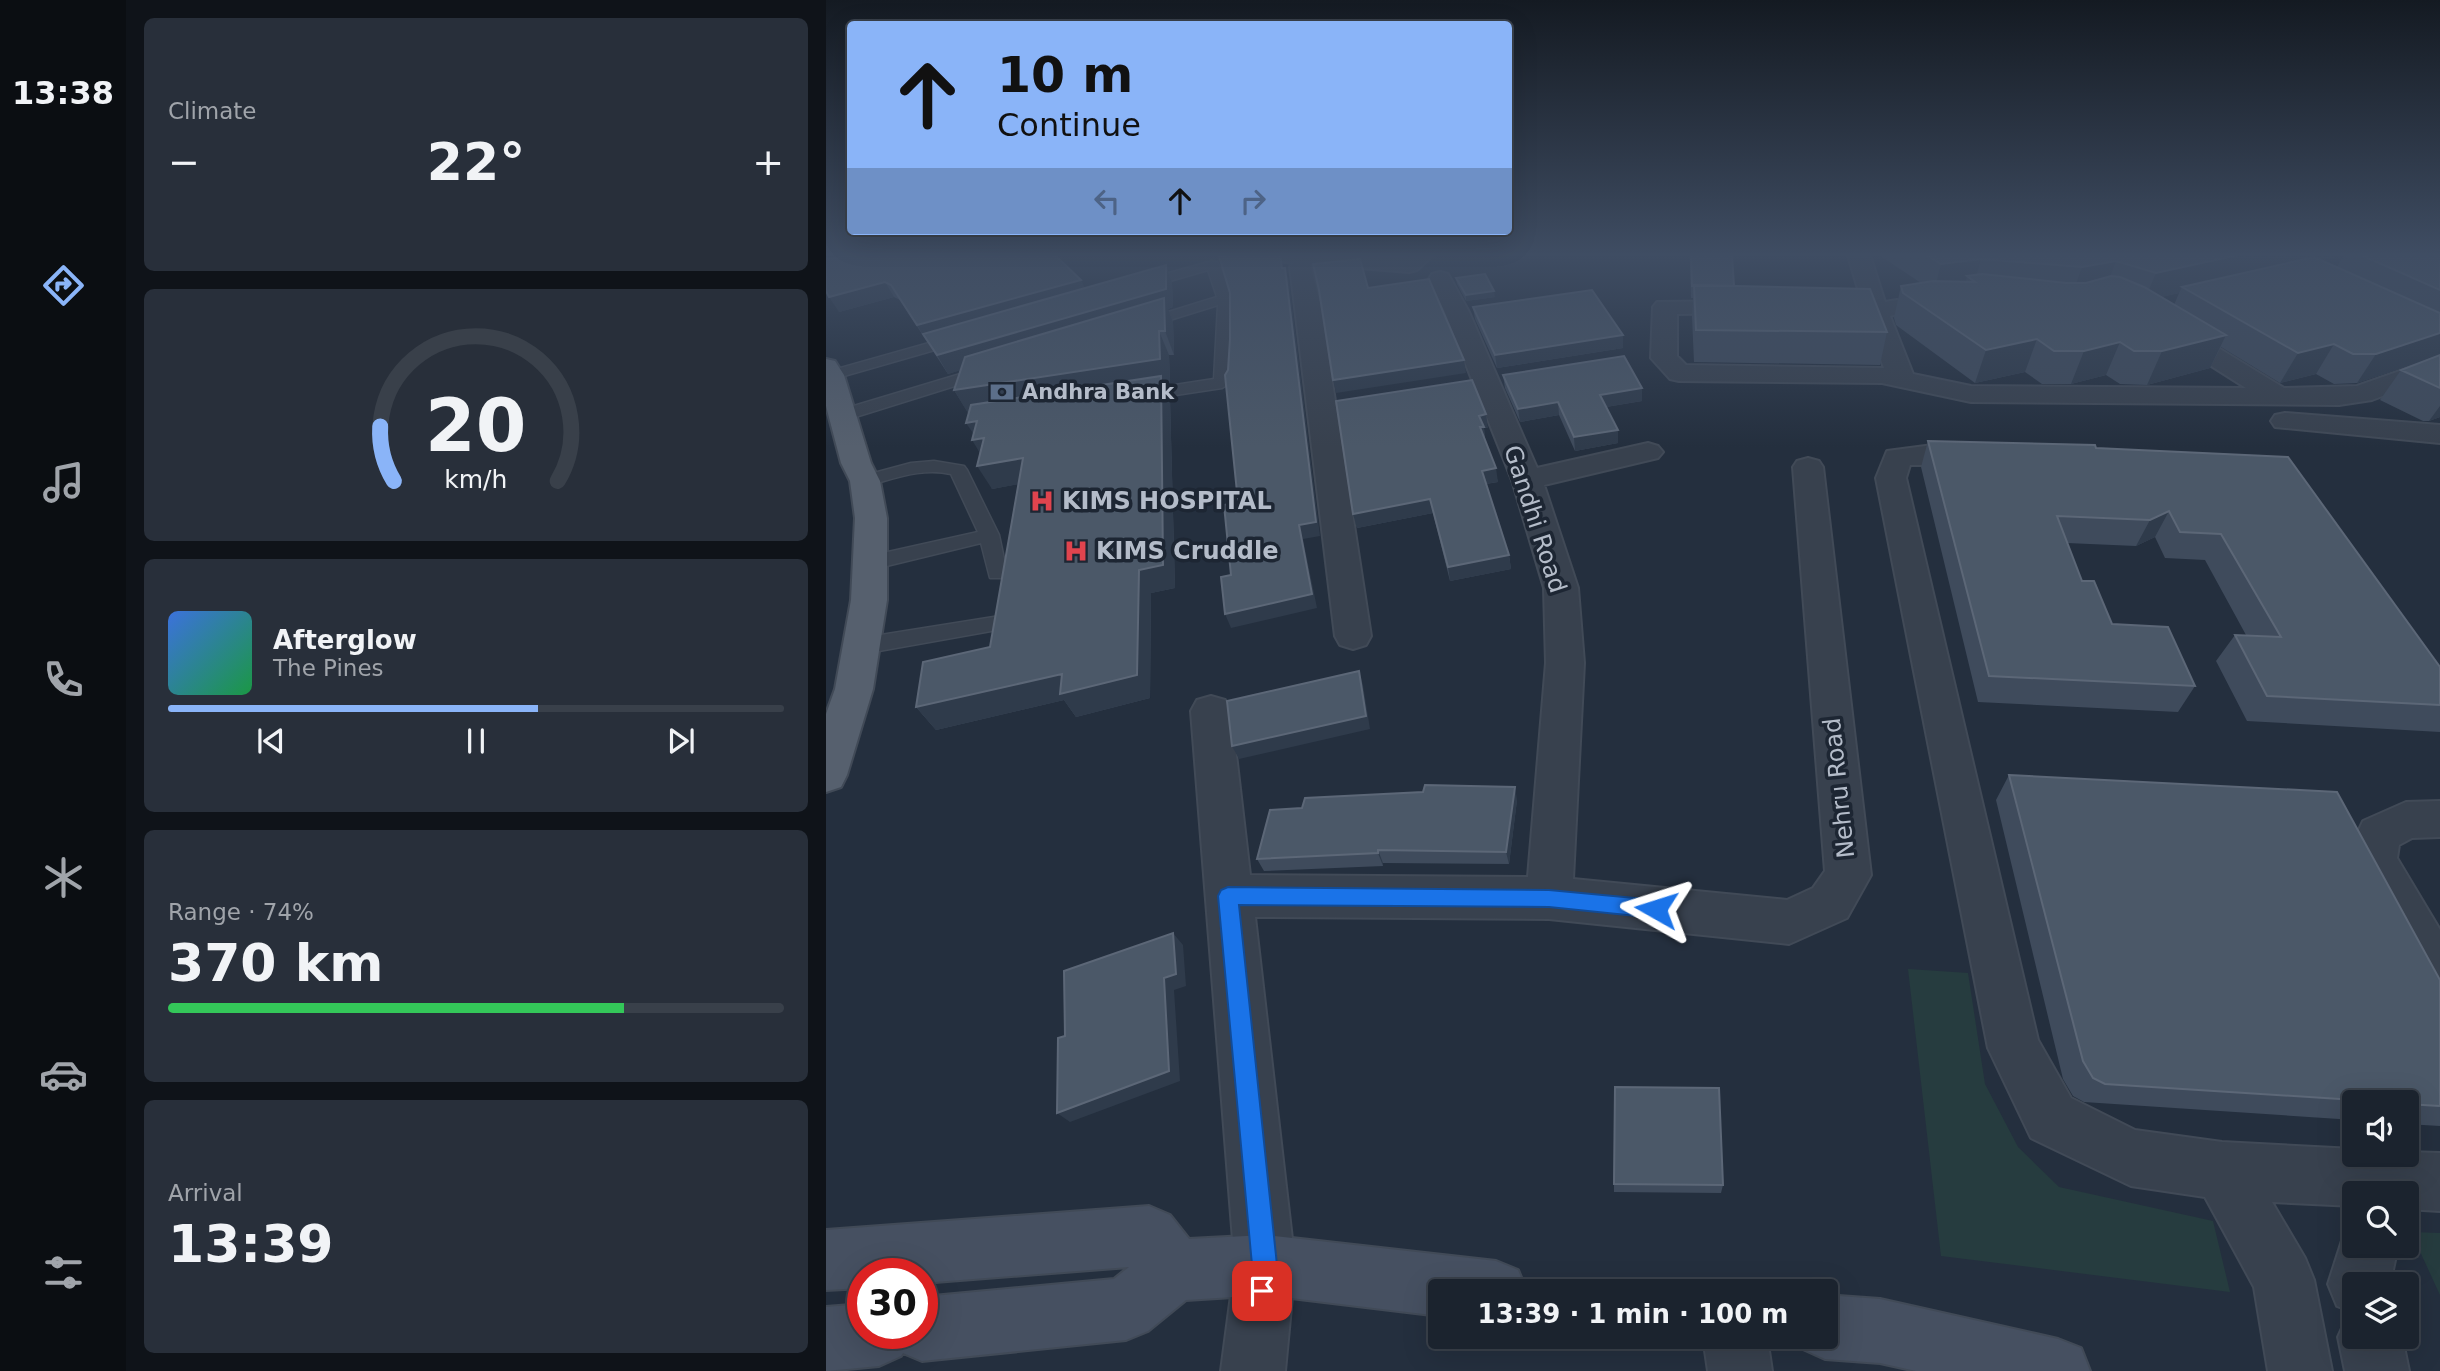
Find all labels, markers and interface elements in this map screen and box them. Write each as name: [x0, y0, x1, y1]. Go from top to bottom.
text: 10 m: [997, 47, 1133, 104]
icon: ahead: [882, 49, 973, 140]
text: 13:38: [12, 74, 114, 112]
text: Climate: [168, 98, 257, 124]
text: Continue: [997, 106, 1141, 144]
text: 22°: [427, 132, 525, 192]
text: −: [168, 140, 200, 184]
text: +: [752, 140, 784, 184]
icon: left: [1088, 182, 1126, 220]
icon: ahead: [1161, 182, 1199, 220]
icon: right: [1234, 182, 1272, 220]
icon: directions: [39, 261, 88, 310]
bank icon: Andhra Bank: [988, 378, 1016, 406]
place label: Andhra Bank: [1022, 380, 1175, 404]
text: 20: [425, 383, 527, 468]
street label: Gandhi Road: [1498, 442, 1572, 596]
icon: music: [39, 458, 88, 507]
text: km/h: [444, 465, 508, 494]
hospital icon: KIMS HOSPITAL: [1028, 487, 1056, 515]
place label: KIMS HOSPITAL: [1062, 487, 1272, 515]
hospital icon: KIMS Cruddle: [1062, 537, 1090, 565]
place label: KIMS Cruddle: [1096, 537, 1278, 565]
text: Afterglow: [273, 625, 417, 655]
icon: phone: [39, 655, 88, 704]
text: The Pines: [273, 655, 384, 681]
street label: Nehru Road: [1818, 716, 1860, 860]
icon: previous: [252, 722, 290, 760]
icon: pause: [457, 722, 495, 760]
icon: next: [662, 722, 700, 760]
icon: climate: [39, 853, 88, 902]
position arrow: [1619, 872, 1693, 946]
text: Range · 74%: [168, 899, 314, 925]
text: 370 km: [168, 933, 383, 993]
icon: car: [39, 1050, 88, 1099]
map controls: [2342, 1090, 2419, 1349]
button: sound: [2342, 1090, 2419, 1167]
text: Arrival: [168, 1180, 243, 1206]
button: search: [2342, 1181, 2419, 1258]
text: 13:39: [168, 1214, 334, 1274]
icon: filters: [39, 1248, 88, 1297]
speed limit sign: 30: [847, 1258, 938, 1349]
pin: [1232, 1261, 1292, 1321]
icon: arrive: [1243, 1272, 1281, 1310]
button: layers: [2342, 1272, 2419, 1349]
text: 13:39 · 1 min · 100 m: [1478, 1299, 1788, 1329]

